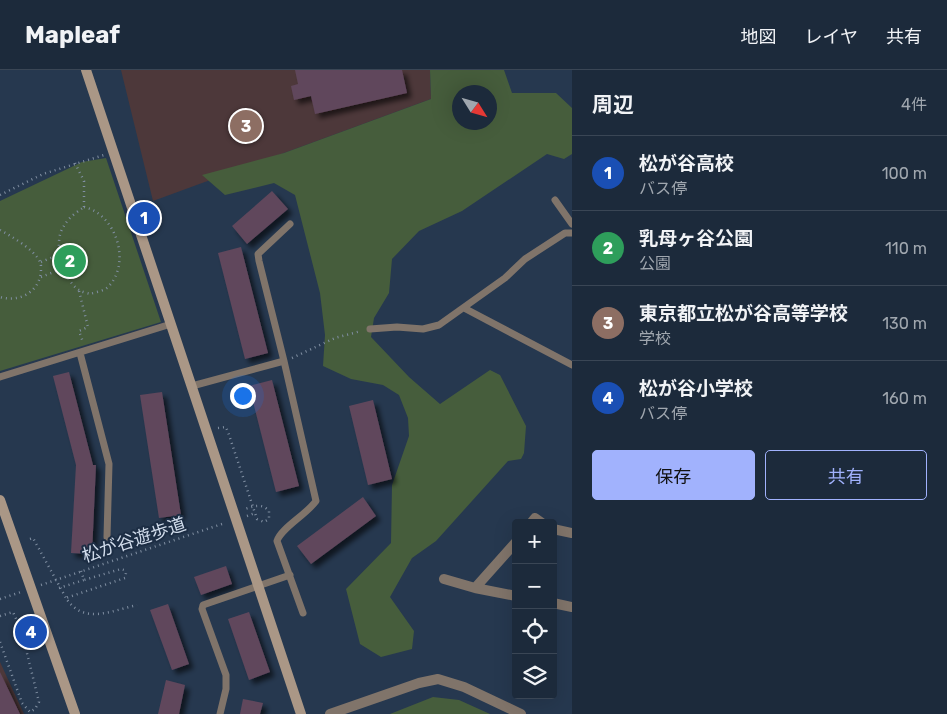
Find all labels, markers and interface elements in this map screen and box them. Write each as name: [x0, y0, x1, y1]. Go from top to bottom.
text: Mapleaf: [25, 21, 120, 49]
text: 地図: [741, 26, 777, 48]
text: レイヤ: [805, 26, 858, 48]
text: 共有: [886, 26, 922, 48]
north arrow: [452, 85, 497, 130]
text: 周辺: [592, 92, 634, 117]
text: 4件: [901, 95, 927, 114]
pin: 3: [230, 107, 262, 145]
text: 松が谷高校: [639, 152, 734, 175]
text: 1: [604, 164, 612, 183]
text: 100 m: [882, 164, 927, 183]
text: バス停: [639, 179, 687, 198]
pin: 1: [128, 199, 160, 237]
text: 乳母ヶ谷公園: [639, 227, 753, 250]
text: 2: [603, 239, 613, 258]
text: 110 m: [885, 239, 927, 258]
pin: 2: [54, 242, 86, 280]
text: 公園: [639, 254, 671, 273]
text: 東京都立松が谷高等学校: [639, 302, 848, 325]
text: 3: [603, 314, 613, 333]
text: 130 m: [882, 314, 927, 333]
text: 学校: [639, 329, 671, 348]
text: 松が谷小学校: [639, 377, 753, 400]
your location: [230, 383, 256, 409]
text: 4: [603, 389, 613, 408]
text: 160 m: [882, 389, 927, 408]
text: バス停: [639, 404, 687, 423]
button: 保存: [592, 450, 755, 500]
button: 共有: [765, 450, 927, 500]
street label: 松が谷遊歩道: [79, 513, 189, 567]
map controls: [512, 519, 557, 699]
button: +: [512, 519, 557, 564]
button: −: [512, 564, 557, 609]
button: locate: [512, 609, 557, 654]
pin: 4: [15, 613, 47, 651]
button: layers: [512, 654, 557, 699]

